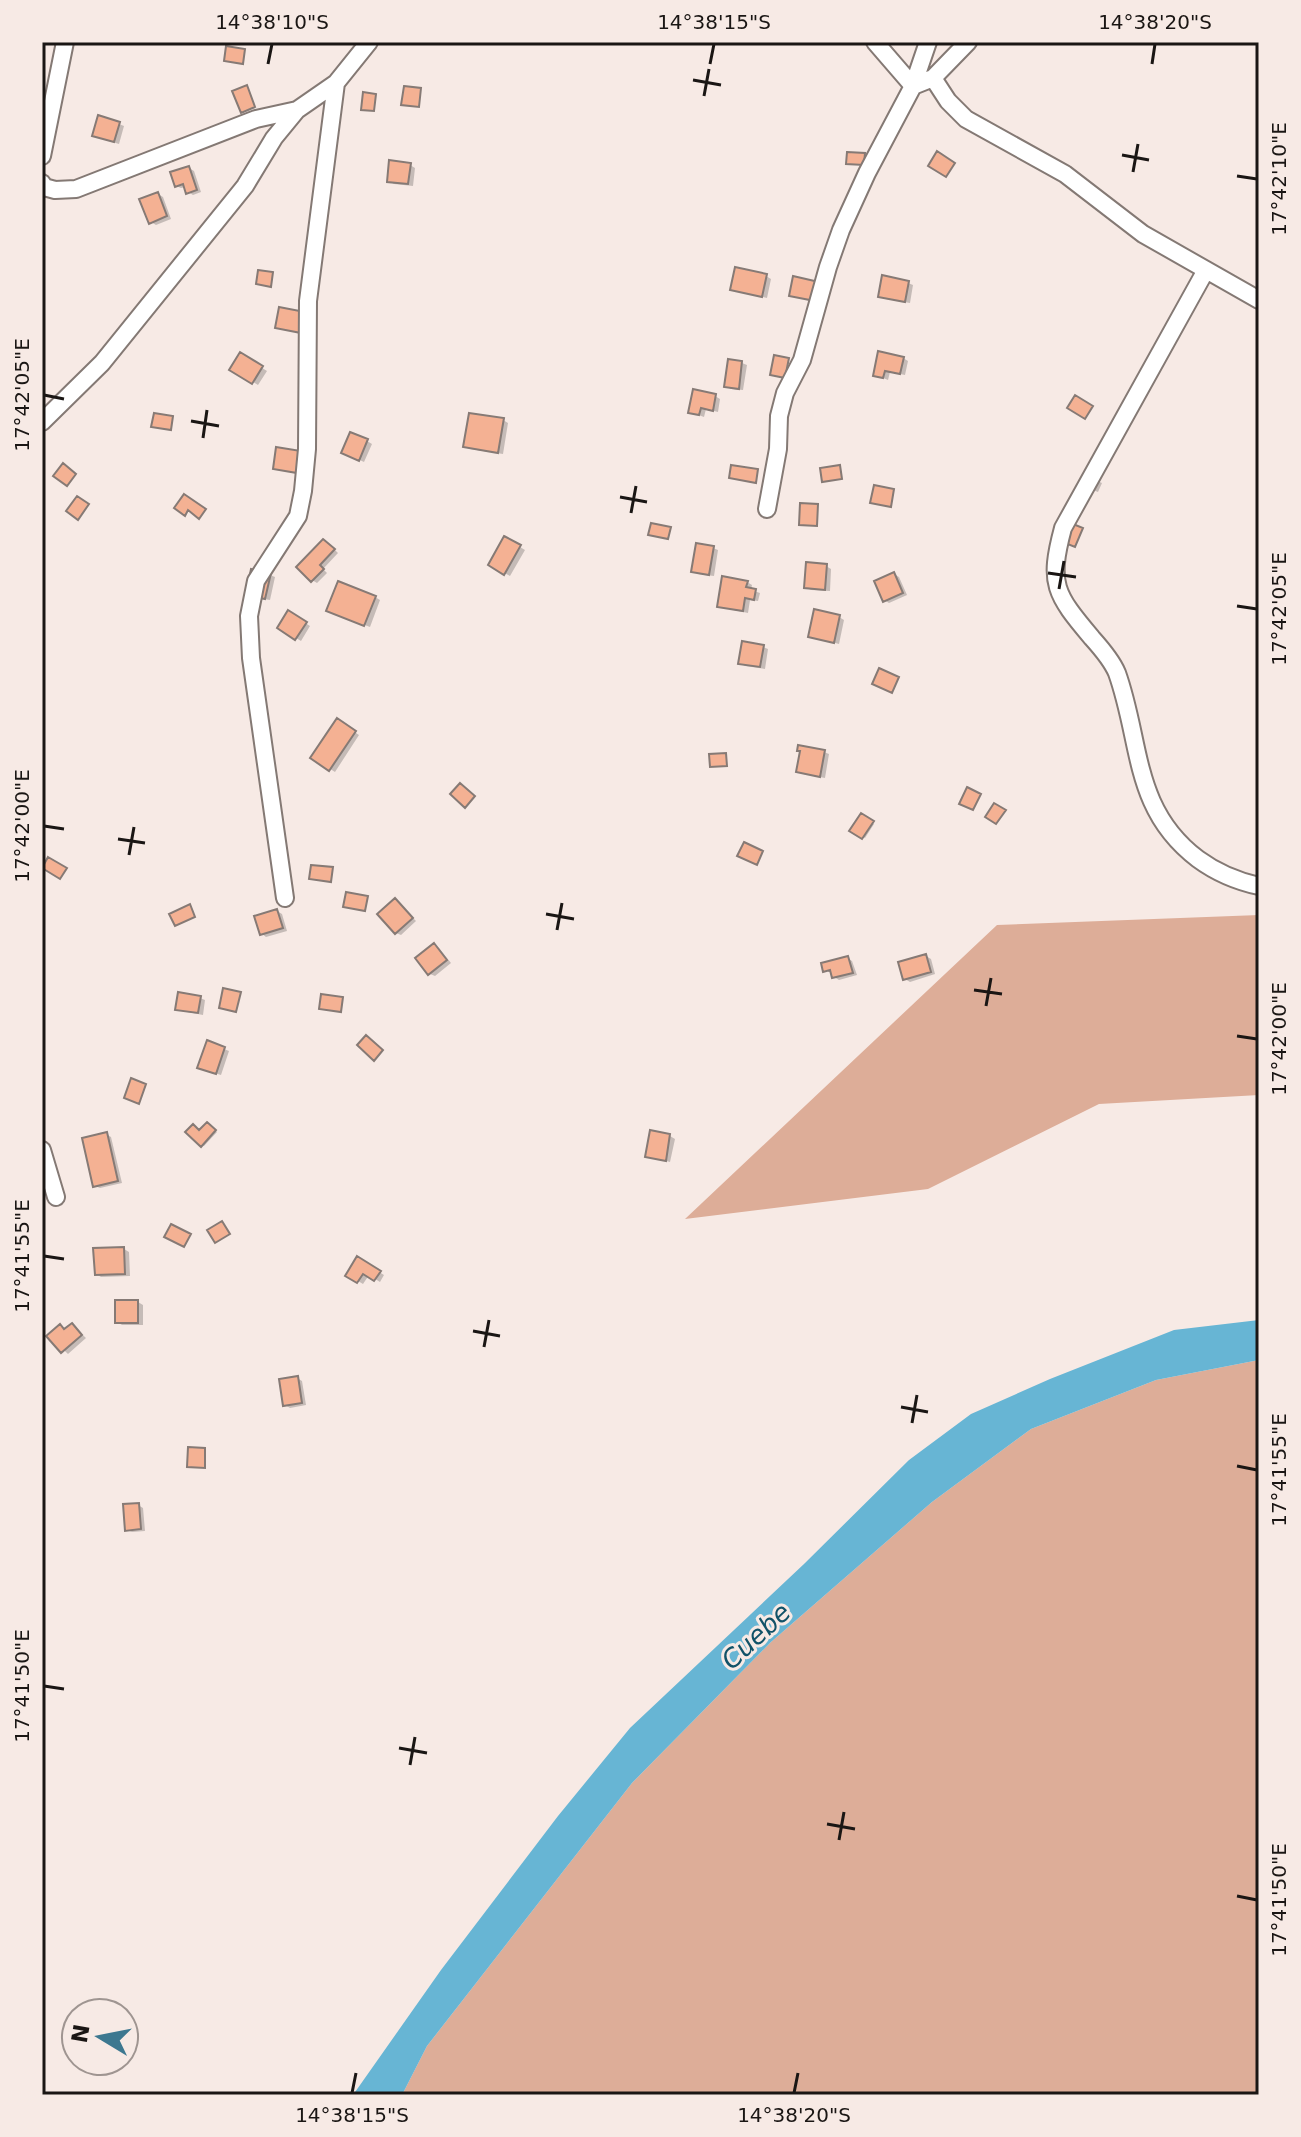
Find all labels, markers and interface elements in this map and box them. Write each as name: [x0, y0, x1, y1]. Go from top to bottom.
text: 14°38'10"S: [215, 10, 329, 34]
text: 14°38'15"S: [657, 10, 771, 34]
text: 14°38'20"S: [1098, 10, 1212, 34]
text: 17°42'10"E: [1267, 122, 1291, 236]
text: 17°42'05"E: [10, 338, 34, 452]
text: 17°42'05"E: [1267, 552, 1291, 666]
text: 17°42'00"E: [10, 769, 34, 883]
text: 17°42'00"E: [1267, 982, 1291, 1096]
text: 17°41'55"E: [10, 1199, 34, 1313]
text: 17°41'55"E: [1267, 1413, 1291, 1527]
water label: Cuebe: [715, 1597, 797, 1675]
text: 17°41'50"E: [10, 1629, 34, 1743]
text: 17°41'50"E: [1267, 1843, 1291, 1957]
north arrow: [60, 1997, 140, 2077]
text: N: [67, 2022, 95, 2045]
text: 14°38'15"S: [295, 2103, 409, 2127]
text: 14°38'20"S: [737, 2103, 851, 2127]

